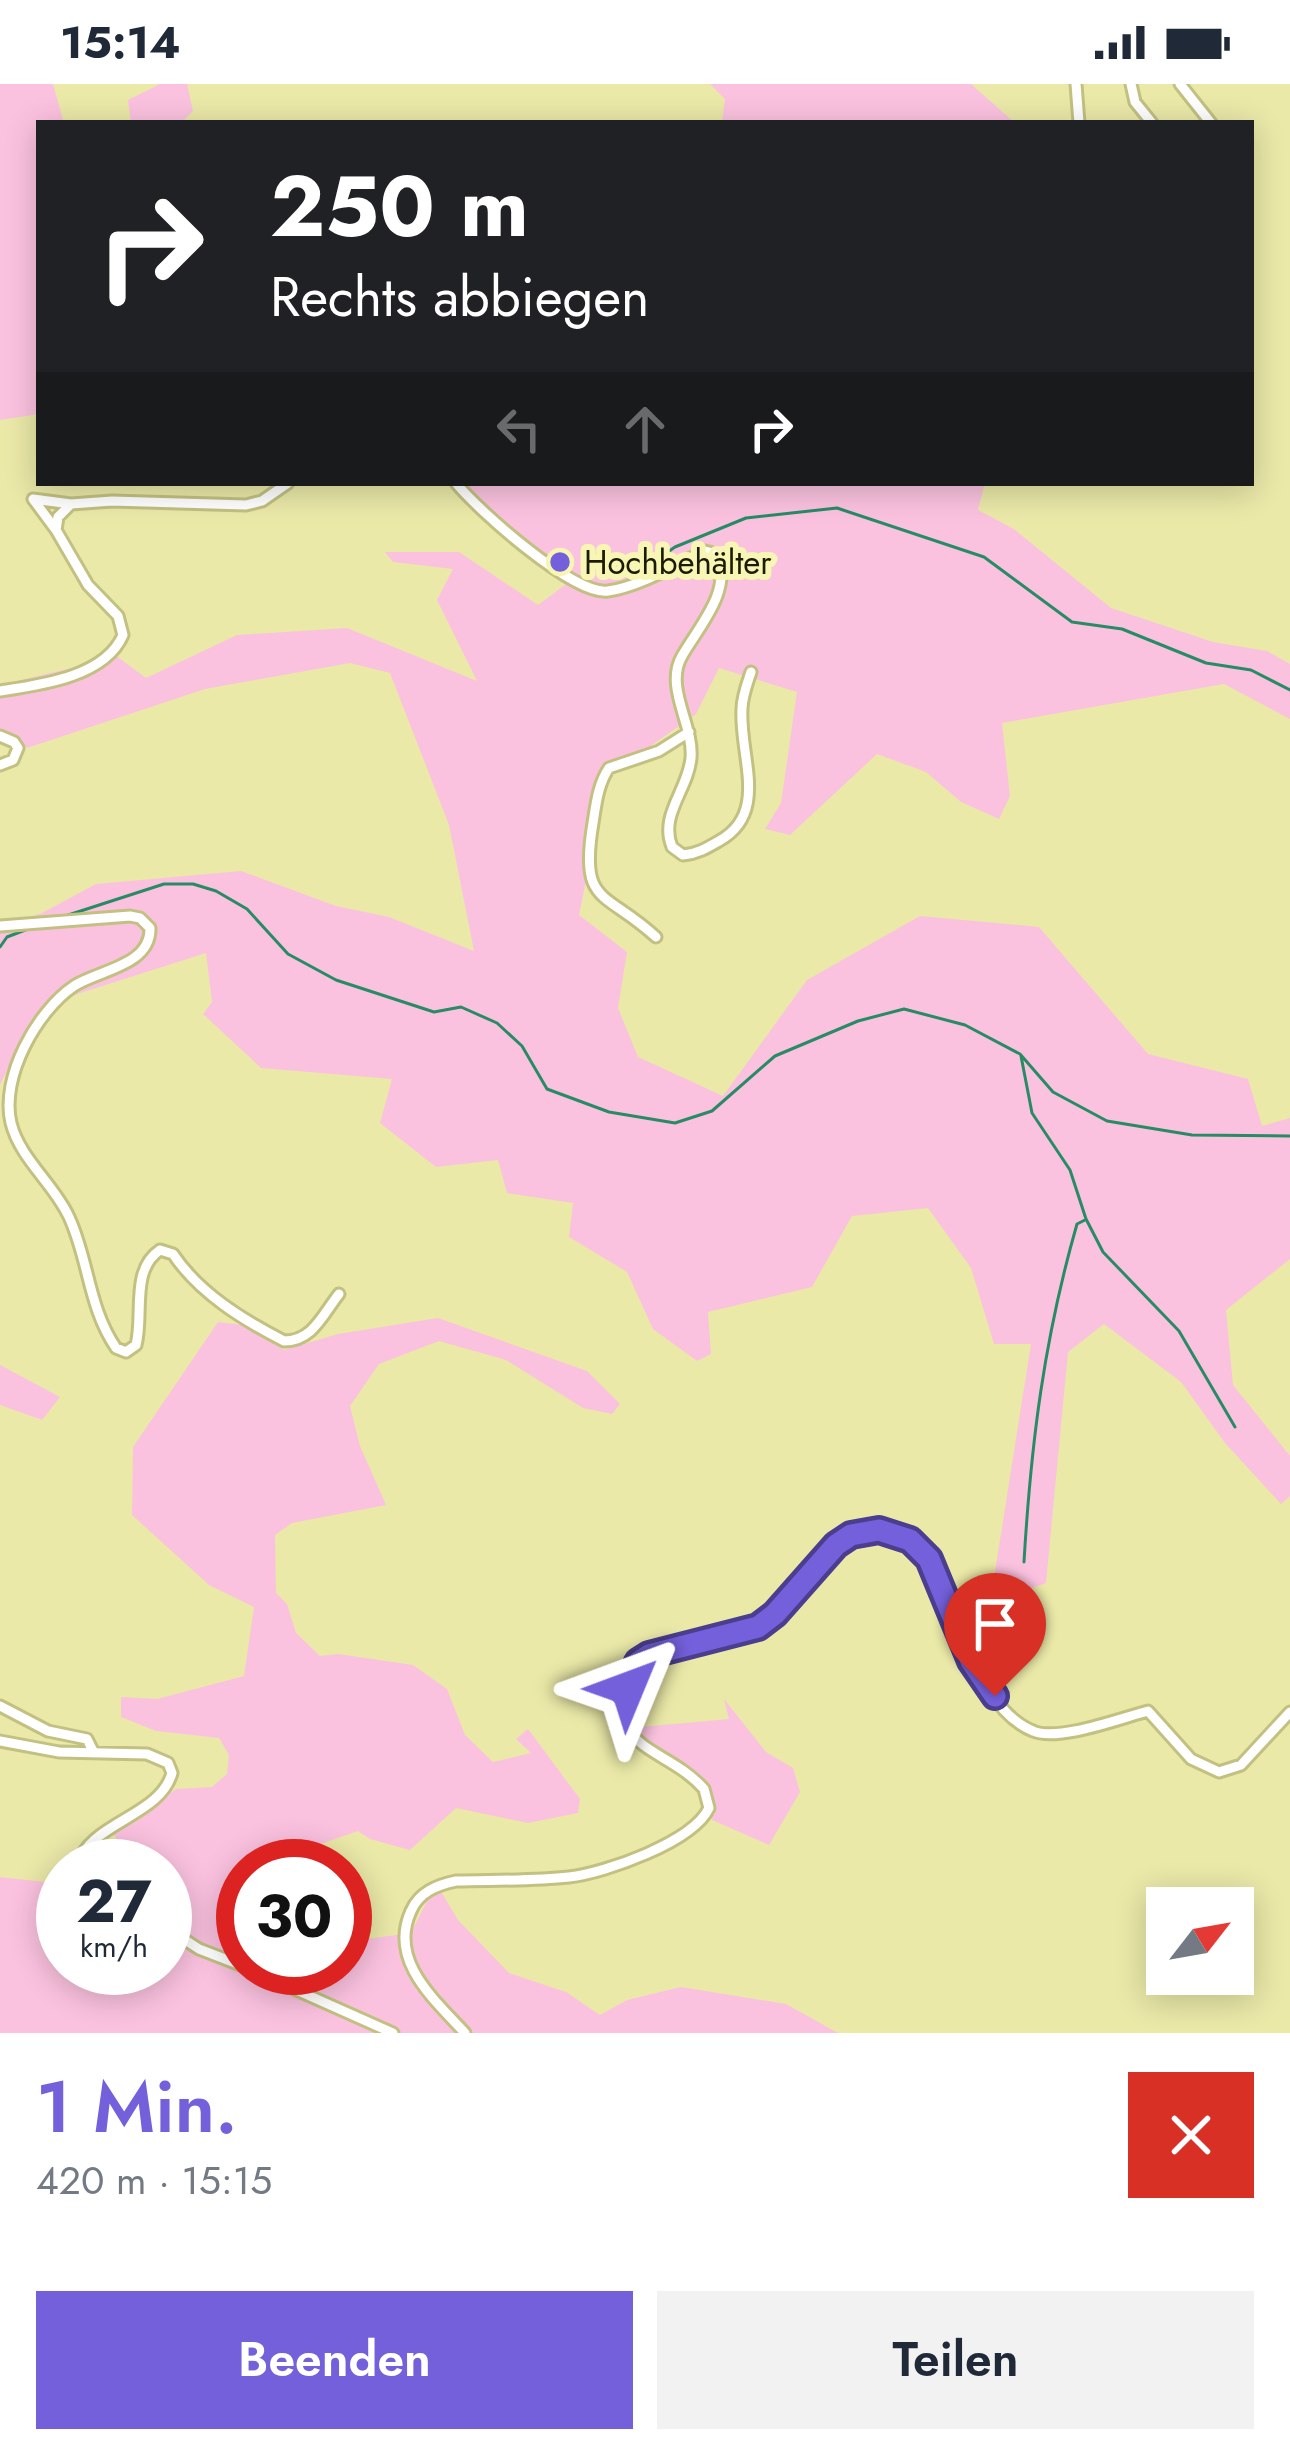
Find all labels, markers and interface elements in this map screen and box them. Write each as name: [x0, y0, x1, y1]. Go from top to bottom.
text: 15:14: [60, 10, 181, 75]
text: 250 m: [270, 146, 529, 268]
icon: right: [72, 168, 228, 324]
text: Rechts abbiegen: [270, 258, 649, 336]
icon: left: [486, 396, 552, 462]
icon: ahead: [612, 396, 678, 462]
icon: right: [738, 396, 804, 462]
place label: Hochbehälter: [584, 539, 772, 586]
marker: Hochbehälter: [547, 549, 573, 575]
pin: [944, 1573, 1046, 1696]
icon: arrive: [962, 1591, 1028, 1657]
position arrow: [565, 1625, 691, 1751]
speed limit sign: 30: [216, 1839, 372, 1995]
text: 27: [76, 1858, 152, 1945]
north arrow: [1146, 1887, 1254, 1995]
map controls: [1146, 1887, 1254, 1995]
text: km/h: [80, 1925, 148, 1968]
text: 1 Min.: [36, 2055, 238, 2159]
button: close: [1128, 2072, 1254, 2198]
text: 420 m · 15:15: [36, 2152, 272, 2209]
button: Beenden: [36, 2291, 633, 2429]
button: Teilen: [657, 2291, 1254, 2429]

